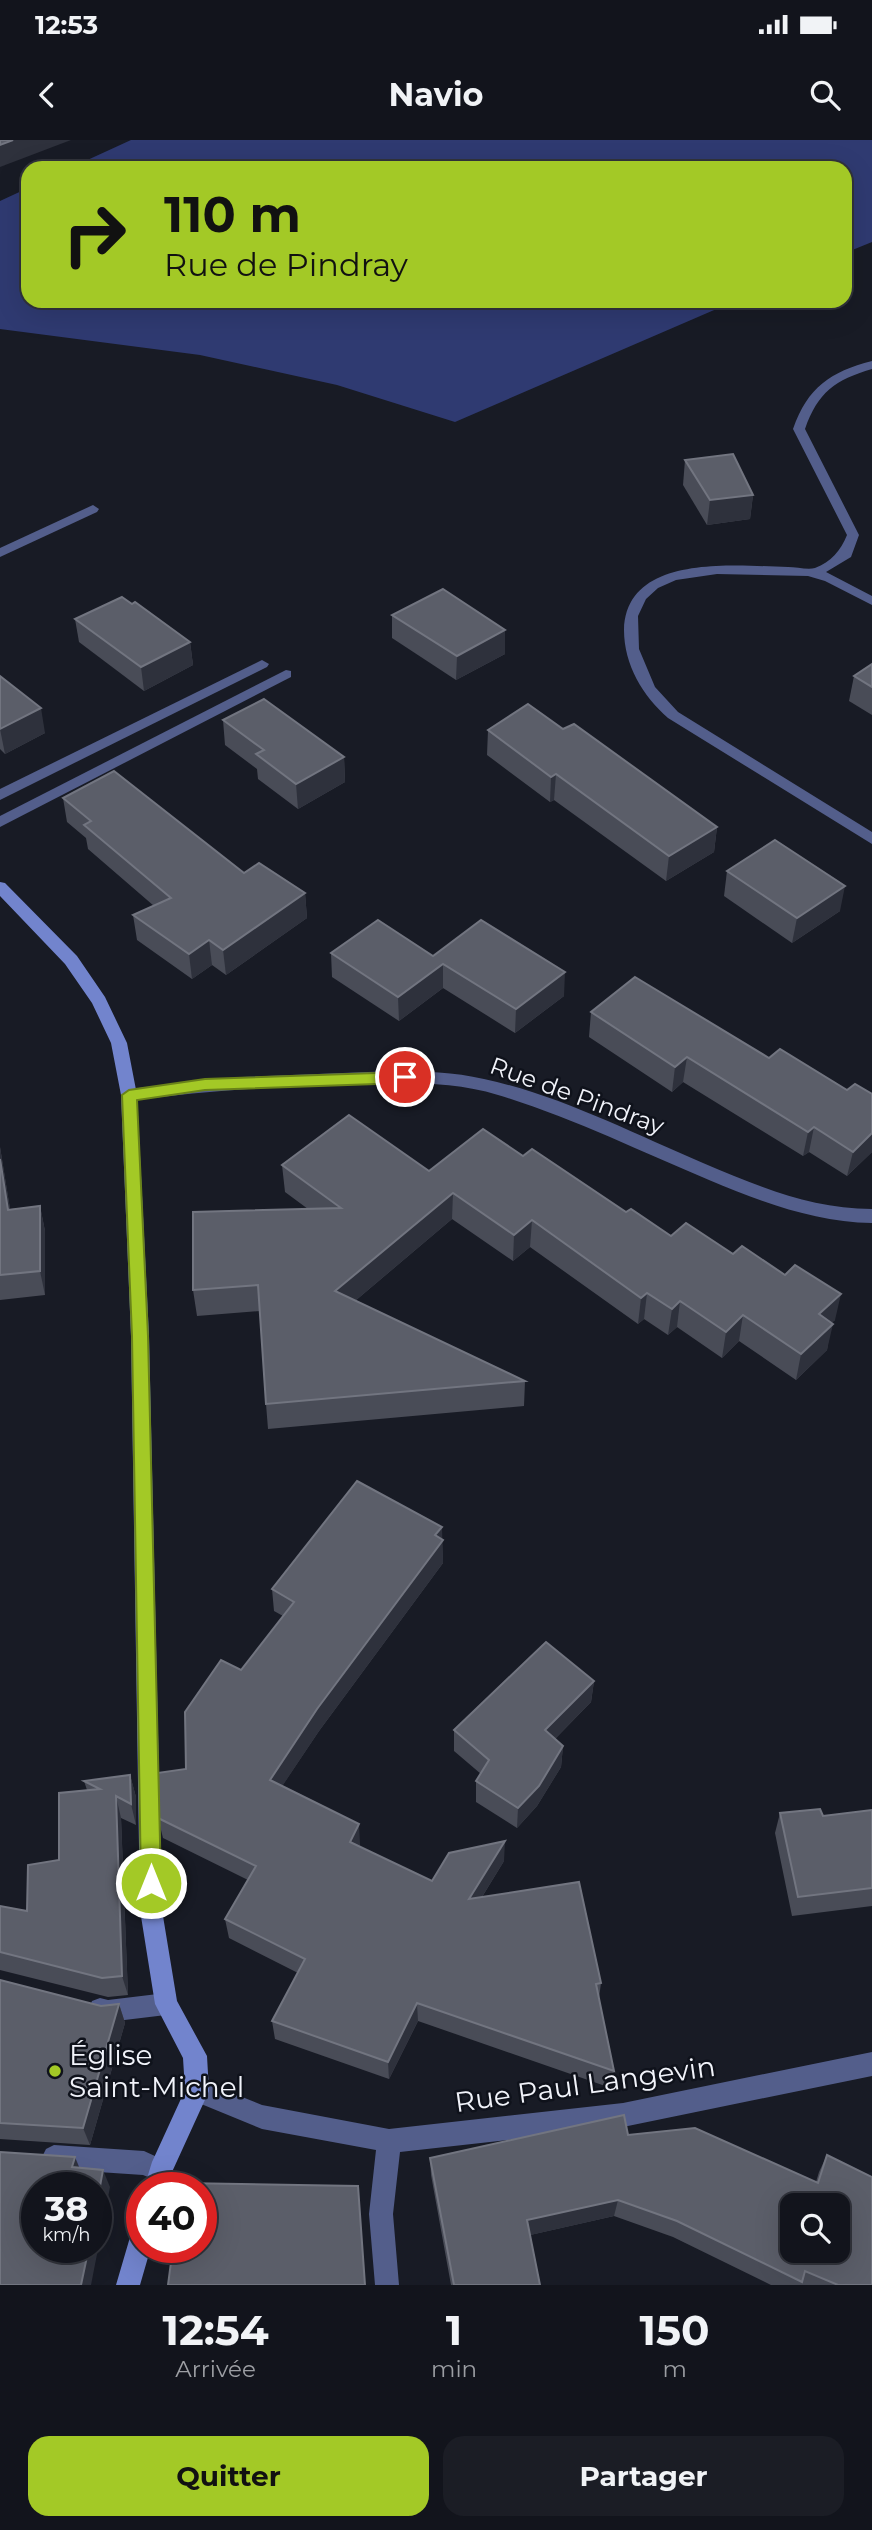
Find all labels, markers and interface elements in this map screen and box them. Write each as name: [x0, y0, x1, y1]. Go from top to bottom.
text: 12:53: [35, 9, 98, 41]
text: Navio: [388, 75, 484, 114]
icon: back: [28, 76, 66, 114]
icon: search: [806, 76, 844, 114]
text: 110 m: [164, 185, 301, 244]
icon: right: [49, 189, 140, 280]
text: Rue de Pindray: [164, 245, 408, 284]
pin: [375, 1047, 435, 1107]
street label: Rue de Pindray: [486, 1051, 668, 1140]
icon: arrive: [386, 1058, 424, 1096]
position arrow: [114, 1846, 188, 1920]
place label: Église Saint-Michel: [69, 2038, 244, 2104]
street label: Rue Paul Langevin: [453, 2049, 717, 2119]
marker: Église Saint-Michel: [47, 2063, 63, 2079]
speed limit sign: 40: [126, 2172, 217, 2263]
text: 38: [45, 2187, 88, 2230]
map controls: [780, 2193, 850, 2263]
button: search: [780, 2193, 850, 2263]
text: km/h: [42, 2224, 91, 2246]
text: 12:54: [162, 2304, 269, 2356]
text: 1: [446, 2304, 462, 2356]
text: 150: [640, 2304, 710, 2356]
text: Arrivée: [175, 2355, 256, 2383]
text: min: [431, 2355, 477, 2383]
text: m: [662, 2355, 687, 2383]
button: Quitter: [28, 2436, 429, 2516]
button: Partager: [443, 2436, 844, 2516]

